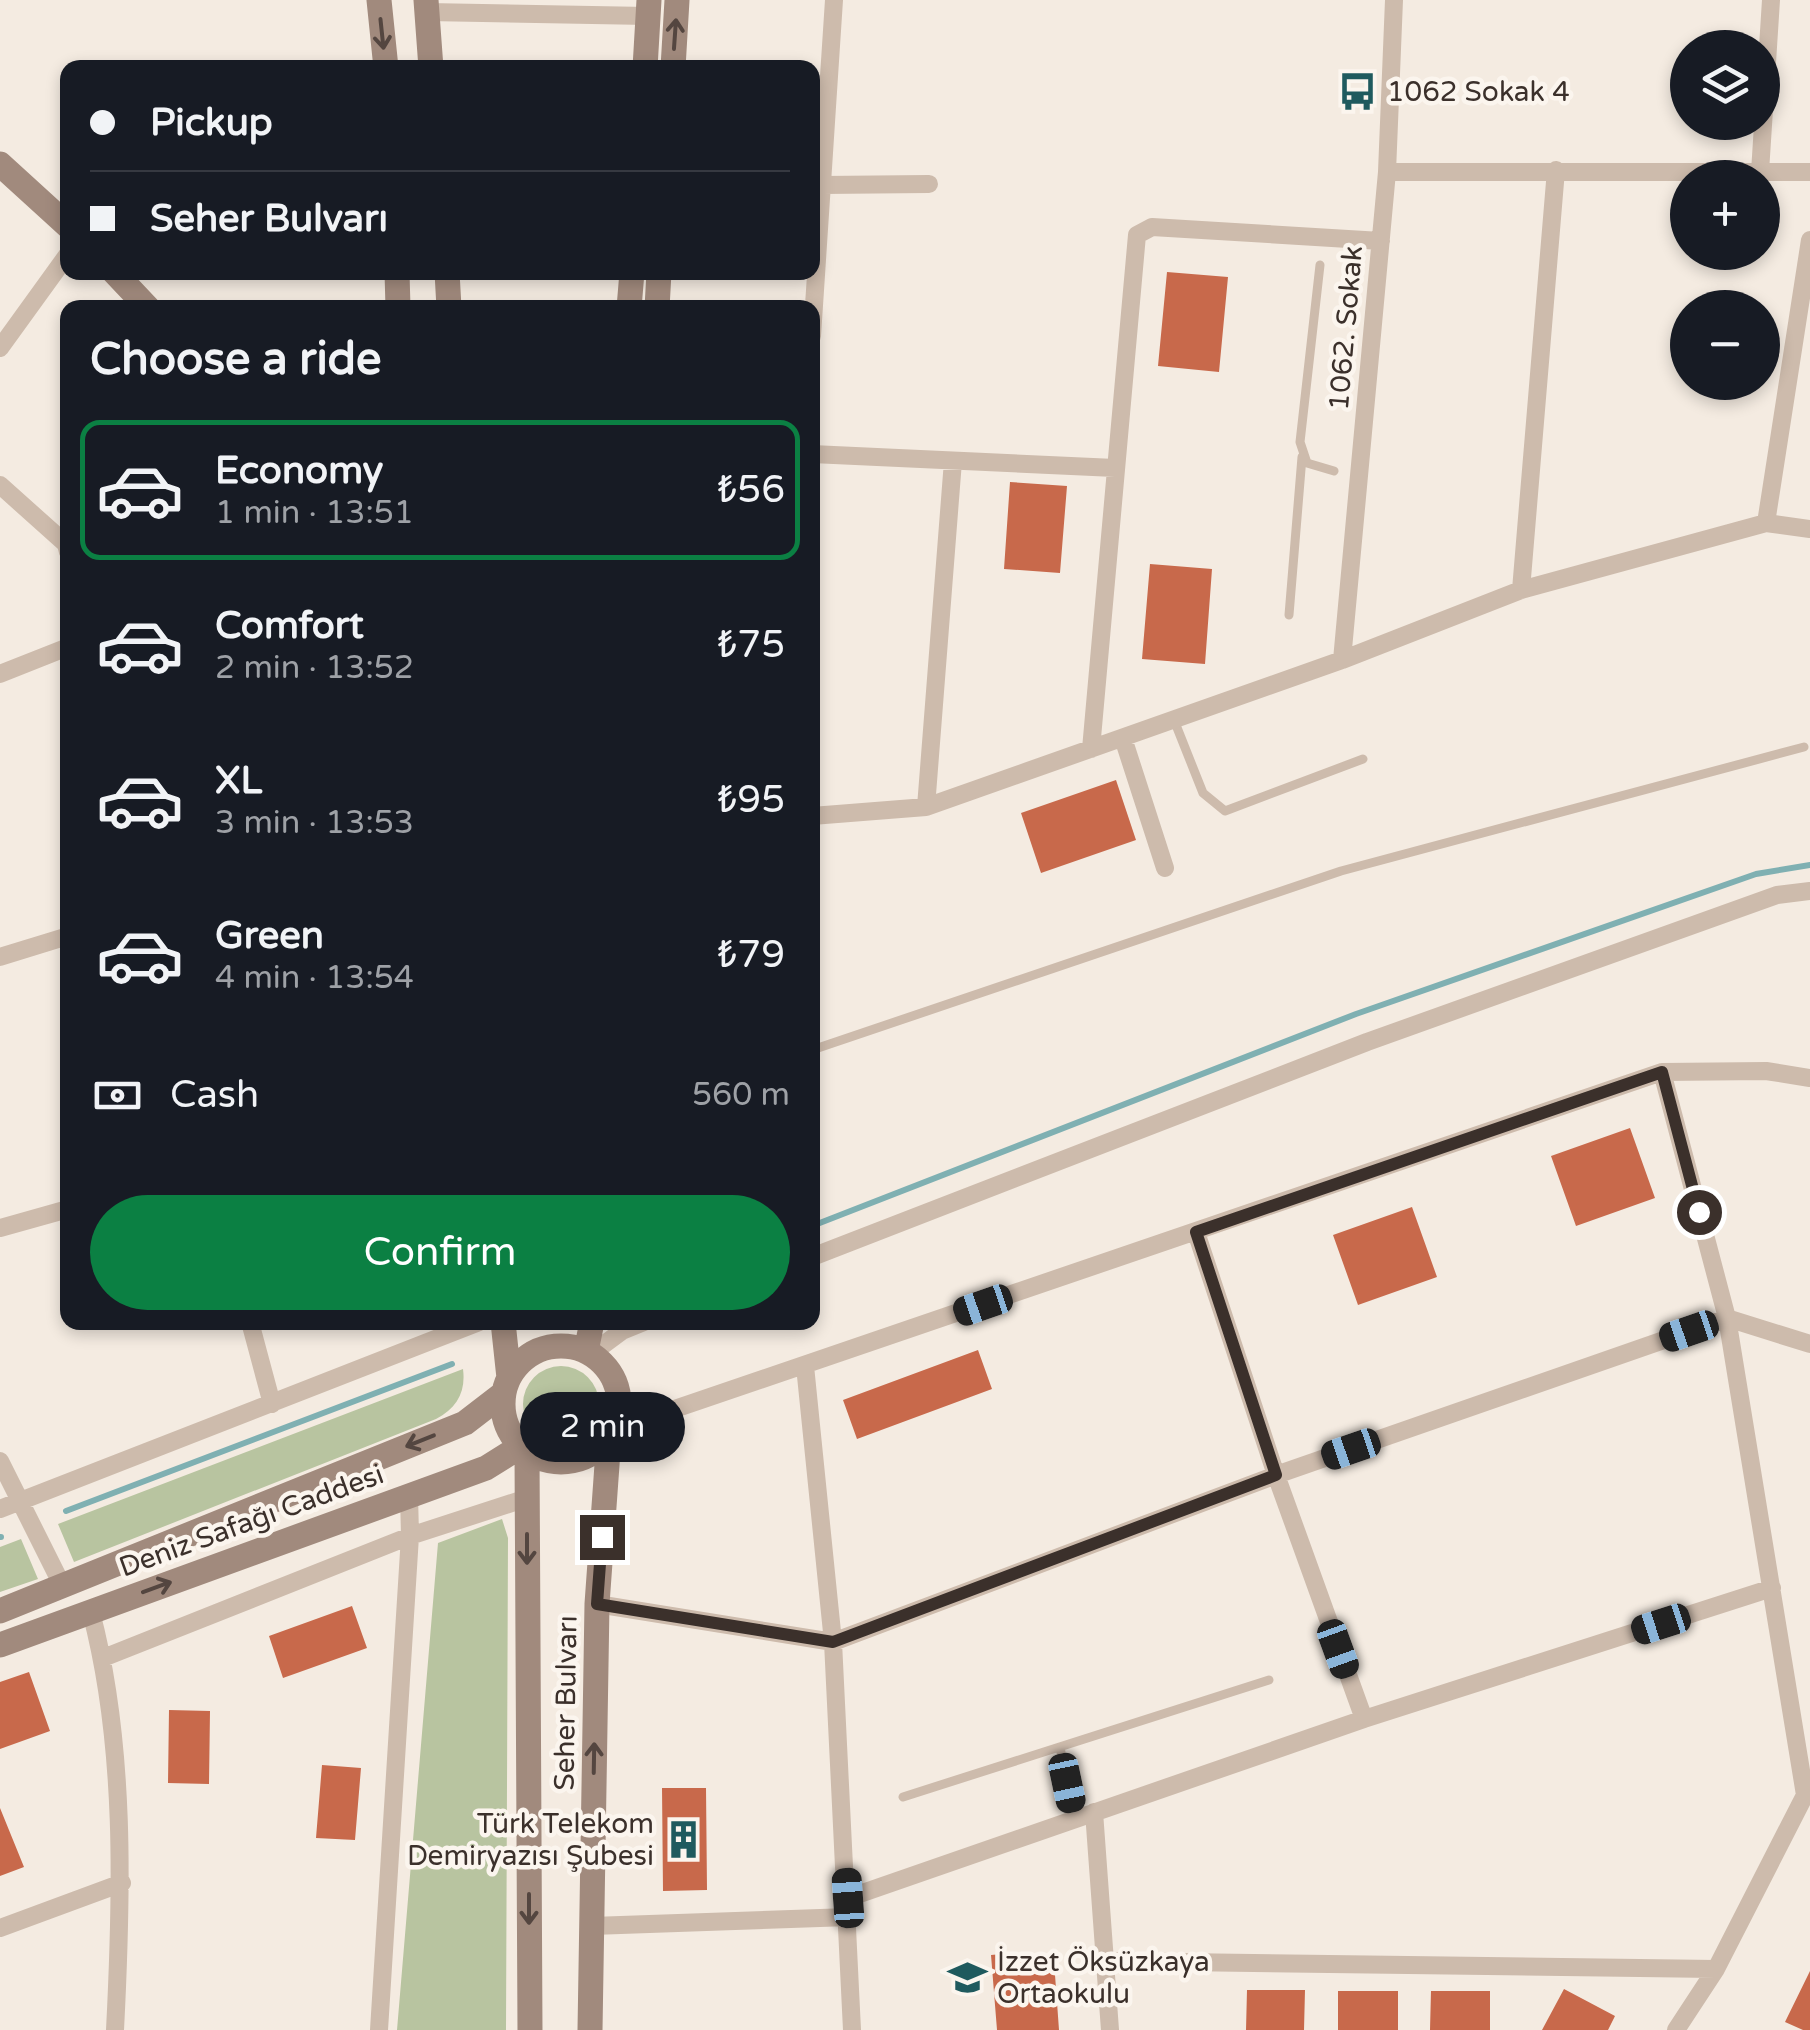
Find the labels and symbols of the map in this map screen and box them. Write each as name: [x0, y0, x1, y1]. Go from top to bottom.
one-way arrow: [373, 17, 392, 49]
one-way arrow: [666, 18, 685, 50]
bus stop icon: 1062 Sokak 4: [1336, 70, 1378, 112]
place label: 1062 Sokak 4: [1387, 75, 1570, 109]
street label: 1062. Sokak: [1322, 244, 1370, 412]
route start: [1677, 1190, 1722, 1235]
car: [950, 1281, 1016, 1329]
car: [1656, 1307, 1722, 1355]
callout: 2 min: [520, 1392, 684, 1462]
car: [1318, 1425, 1384, 1473]
one-way arrow: [405, 1434, 436, 1452]
street label: Deniz Safağı Caddesi: [114, 1457, 388, 1585]
route end: [580, 1515, 625, 1560]
one-way arrow: [518, 1532, 536, 1565]
one-way arrow: [141, 1577, 172, 1595]
car: [1628, 1600, 1694, 1648]
street label: Seher Bulvarı: [547, 1615, 585, 1791]
car: [1314, 1616, 1362, 1682]
one-way arrow: [585, 1742, 604, 1774]
car: [1046, 1751, 1088, 1815]
place label: Türk Telekom Demiryazısı Şubesi: [407, 1807, 654, 1873]
building icon: Türk Telekom Demiryazısı Şubesi: [663, 1818, 705, 1860]
car: [831, 1867, 865, 1929]
one-way arrow: [520, 1892, 538, 1925]
place label: İzzet Öksüzkaya Ortaokulu: [997, 1945, 1210, 2011]
school or university icon: İzzet Öksüzkaya Ortaokulu: [946, 1956, 988, 1998]

